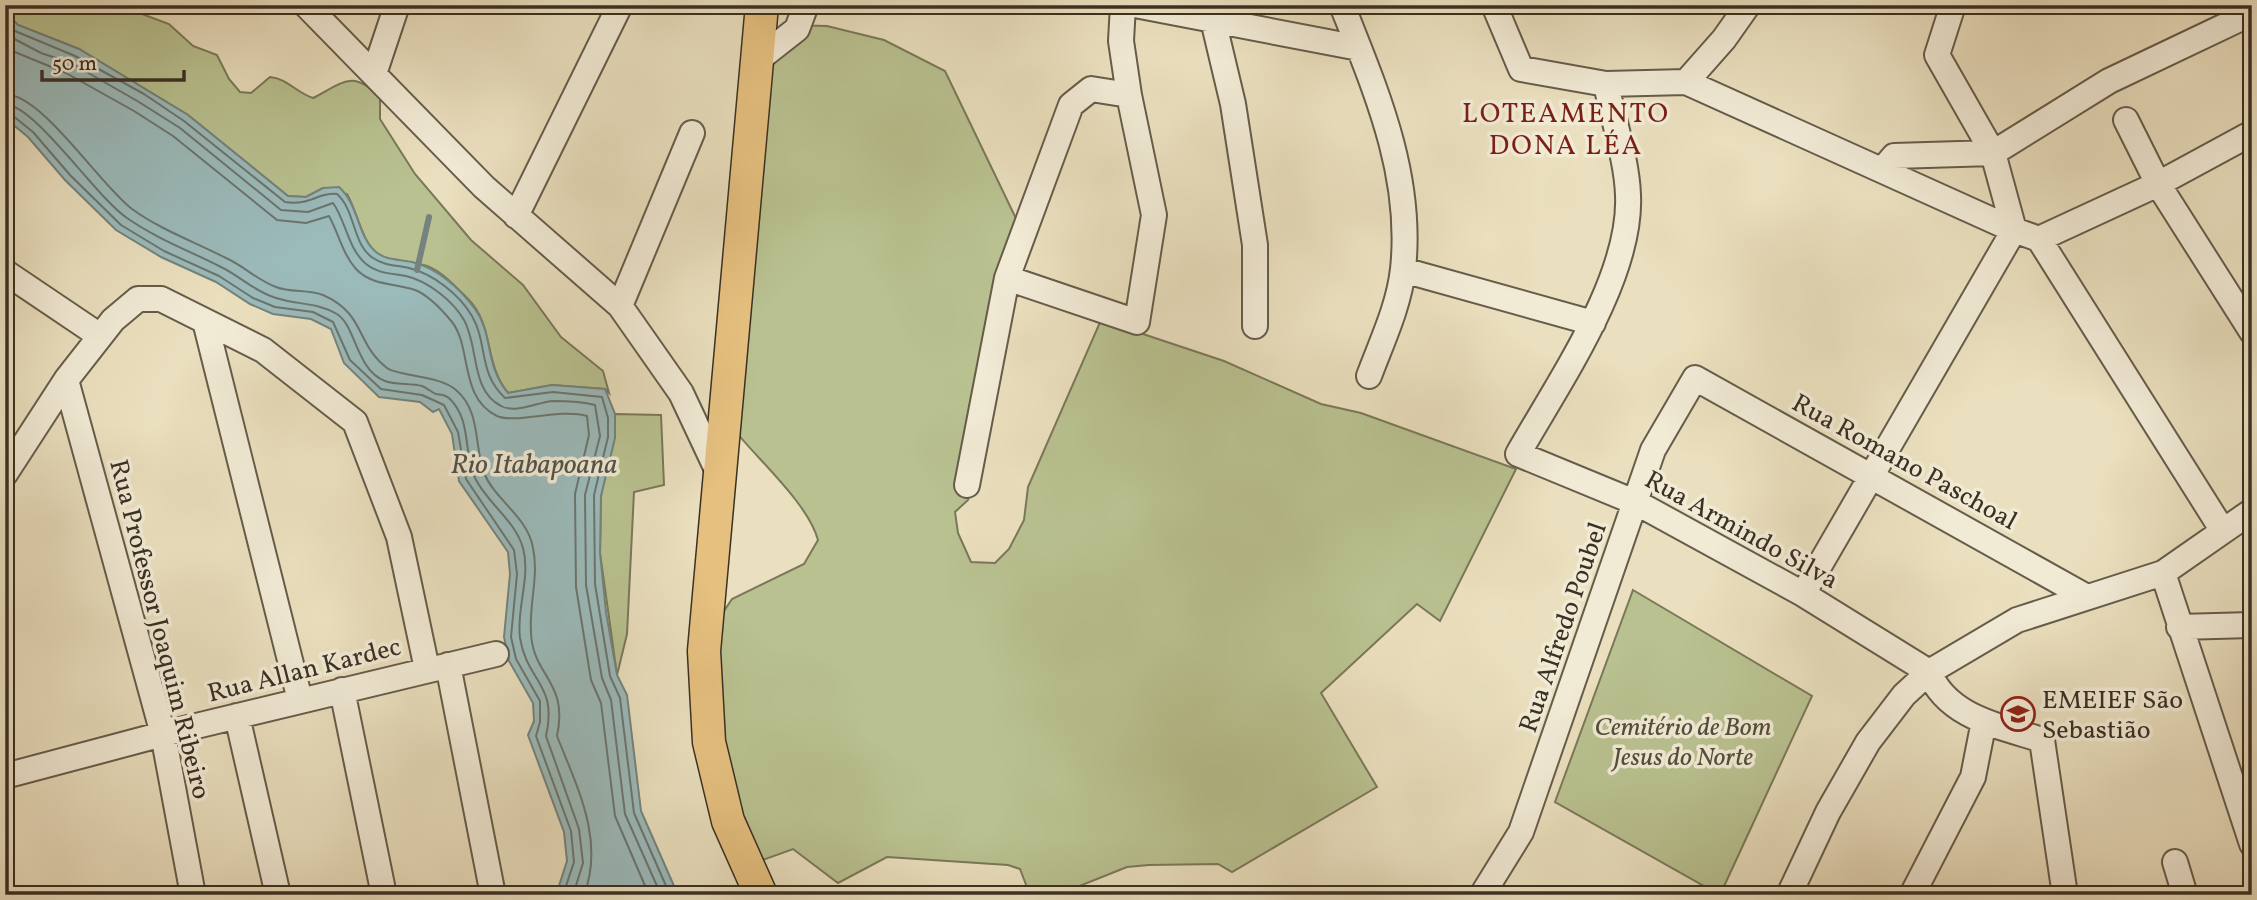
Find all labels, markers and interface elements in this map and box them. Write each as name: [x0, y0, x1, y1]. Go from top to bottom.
scale bar: [42, 38, 184, 82]
text: 50 m: [52, 50, 97, 79]
district label: LOTEAMENTO DONA LÉA: [1462, 95, 1670, 166]
street label: Rua Romano Paschoal: [1785, 386, 2023, 540]
water label: Rio Itabapoana: [450, 446, 618, 485]
street label: Rua Professor Joaquim Ribeiro: [99, 456, 219, 803]
street label: Rua Armindo Silva: [1638, 463, 1844, 599]
street label: Rua Alfredo Poubel: [1511, 518, 1617, 737]
street label: Rua Allan Kardec: [204, 630, 405, 712]
place label: EMEIEF São Sebastião: [2042, 683, 2183, 749]
school or university icon: EMEIEF São Sebastião: [1999, 695, 2037, 733]
park label: Cemitério de Bom Jesus do Norte: [1594, 710, 1772, 776]

